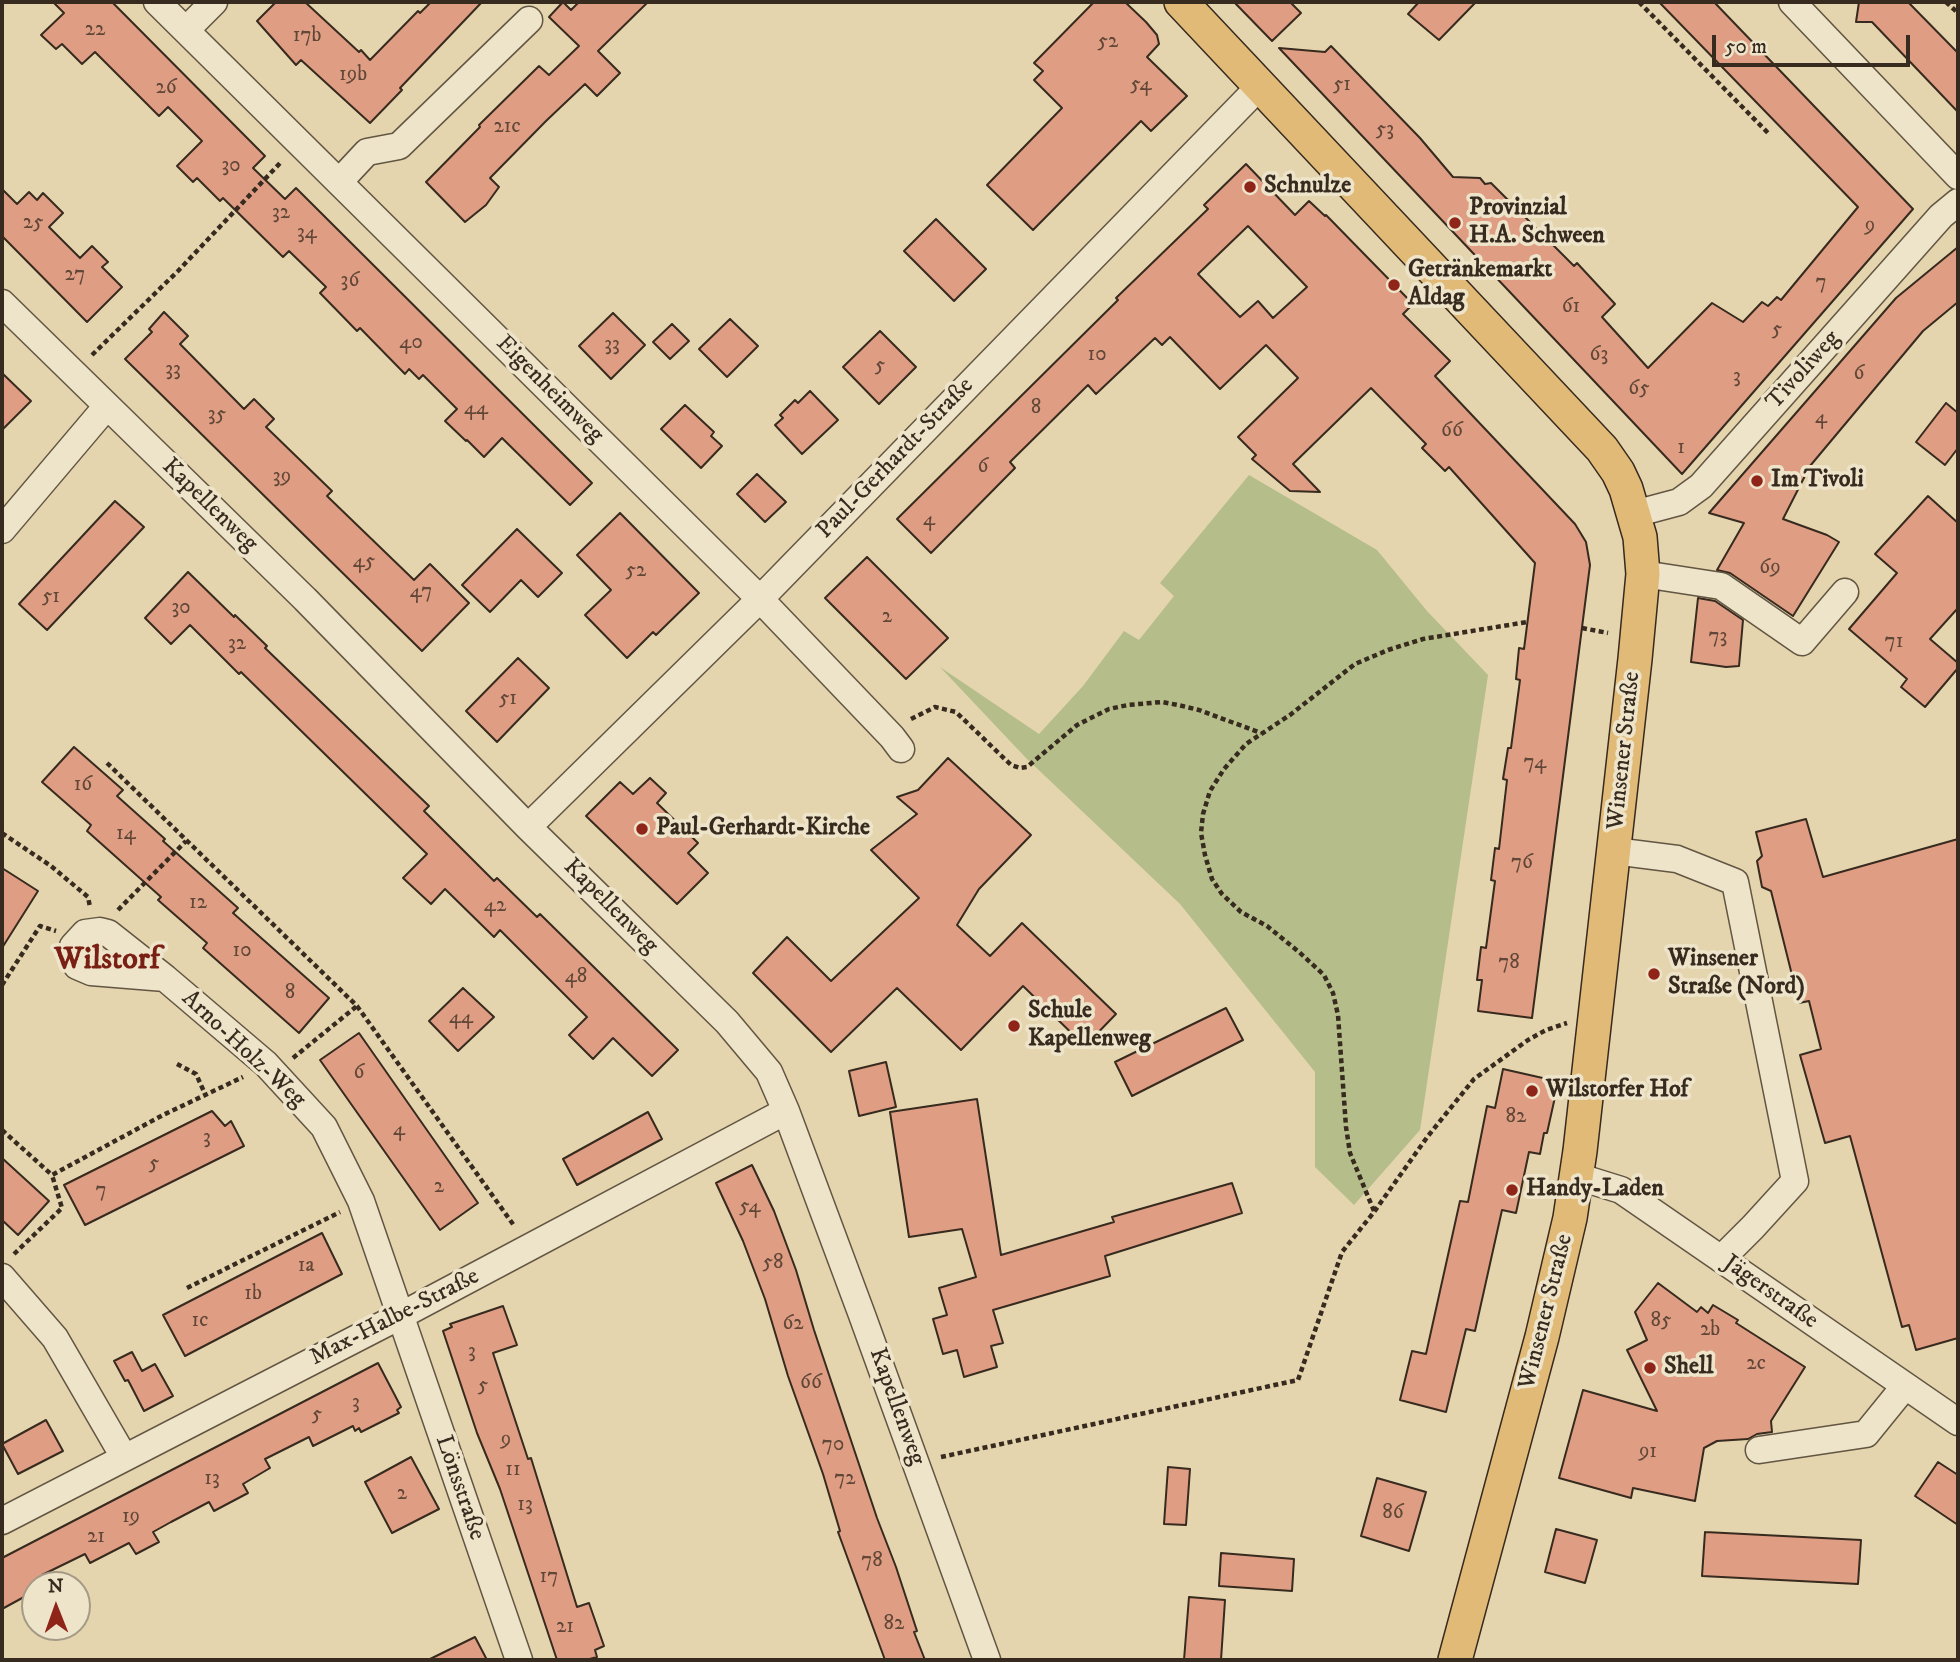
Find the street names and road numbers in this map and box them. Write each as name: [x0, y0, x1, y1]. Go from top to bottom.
street label: Tivoliweg: [1761, 325, 1847, 417]
street label: Eigenheimweg: [489, 330, 609, 450]
street label: Paul-Gerhardt-Straße: [812, 372, 980, 546]
street label: Kapellenweg: [155, 453, 263, 559]
street label: Winsener Straße: [1602, 670, 1648, 832]
street label: Kapellenweg: [556, 853, 664, 961]
street label: Arno-Holz-Weg: [175, 985, 311, 1115]
street label: Winsener Straße: [1514, 1231, 1580, 1393]
street label: Jägerstraße: [1717, 1250, 1823, 1336]
street label: Max-Halbe-Straße: [306, 1263, 484, 1373]
street label: Kapellenweg: [861, 1344, 931, 1470]
street label: Lönsstraße: [428, 1432, 490, 1544]

